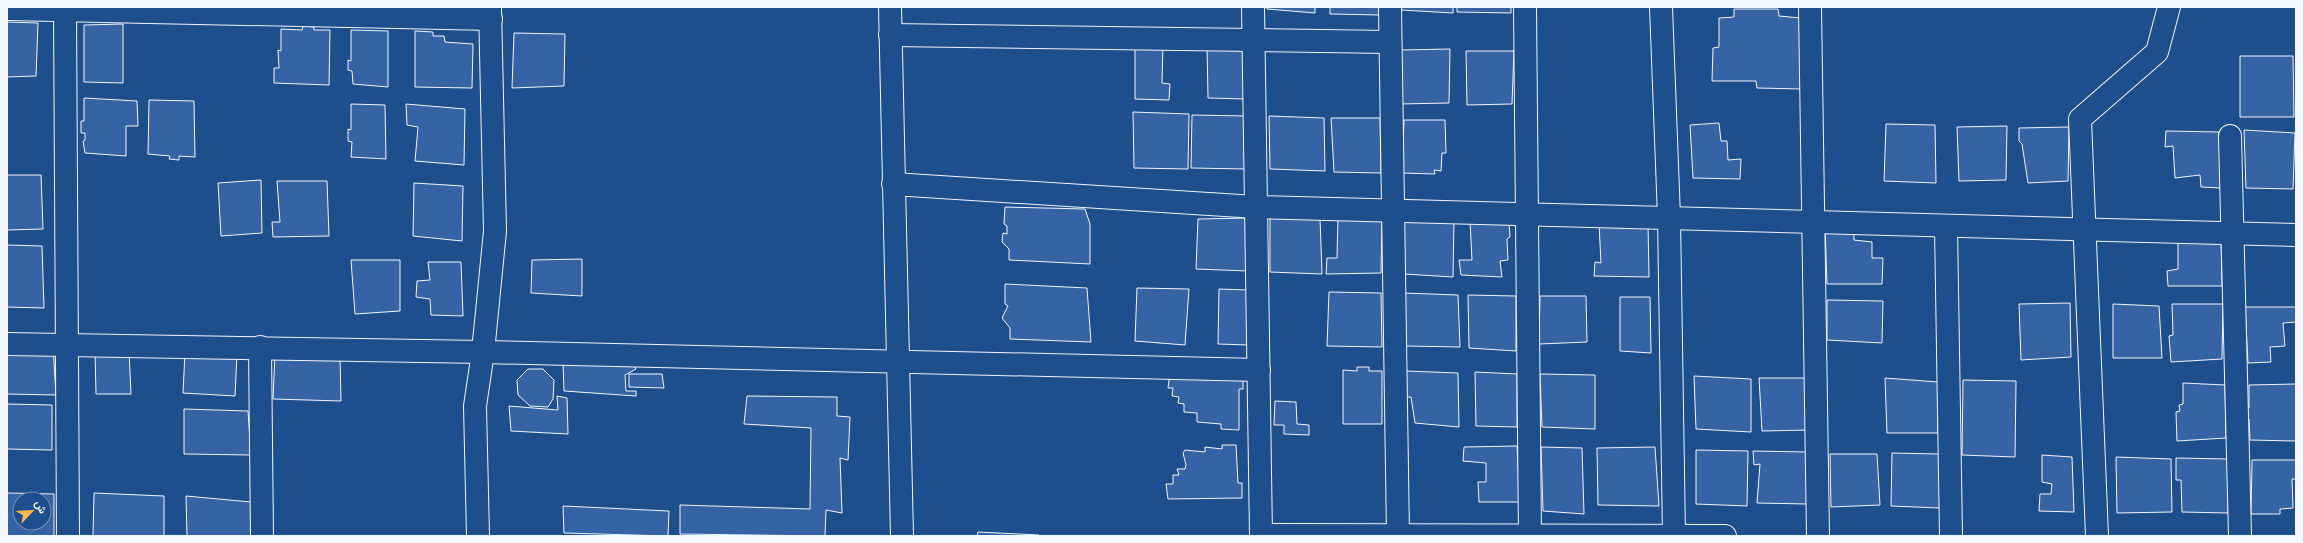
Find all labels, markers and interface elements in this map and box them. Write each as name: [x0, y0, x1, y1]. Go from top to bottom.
north arrow: [12, 491, 52, 531]
text: ش: [32, 497, 51, 516]

